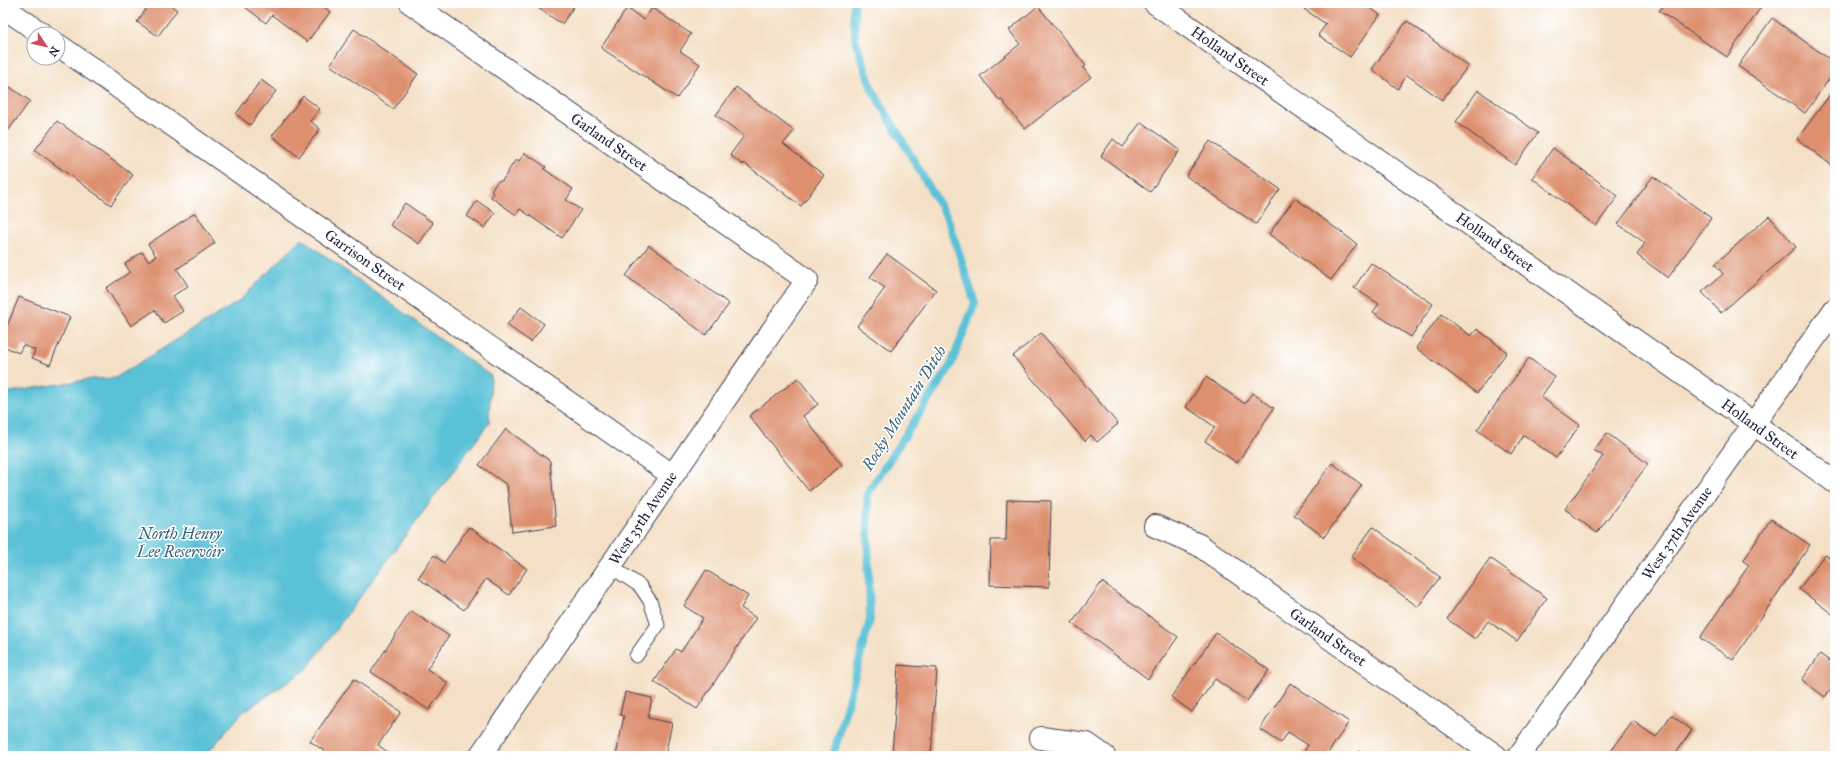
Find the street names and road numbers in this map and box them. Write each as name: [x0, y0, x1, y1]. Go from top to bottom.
street label: Holland Street: [1188, 23, 1273, 90]
street label: Garland Street: [567, 109, 651, 175]
street label: Holland Street: [1453, 209, 1538, 276]
street label: Garrison Street: [321, 226, 409, 295]
street label: Holland Street: [1718, 395, 1803, 463]
street label: West 35th Avenue: [605, 468, 681, 568]
street label: West 37th Avenue: [1638, 483, 1716, 583]
street label: Garland Street: [1286, 604, 1370, 670]

